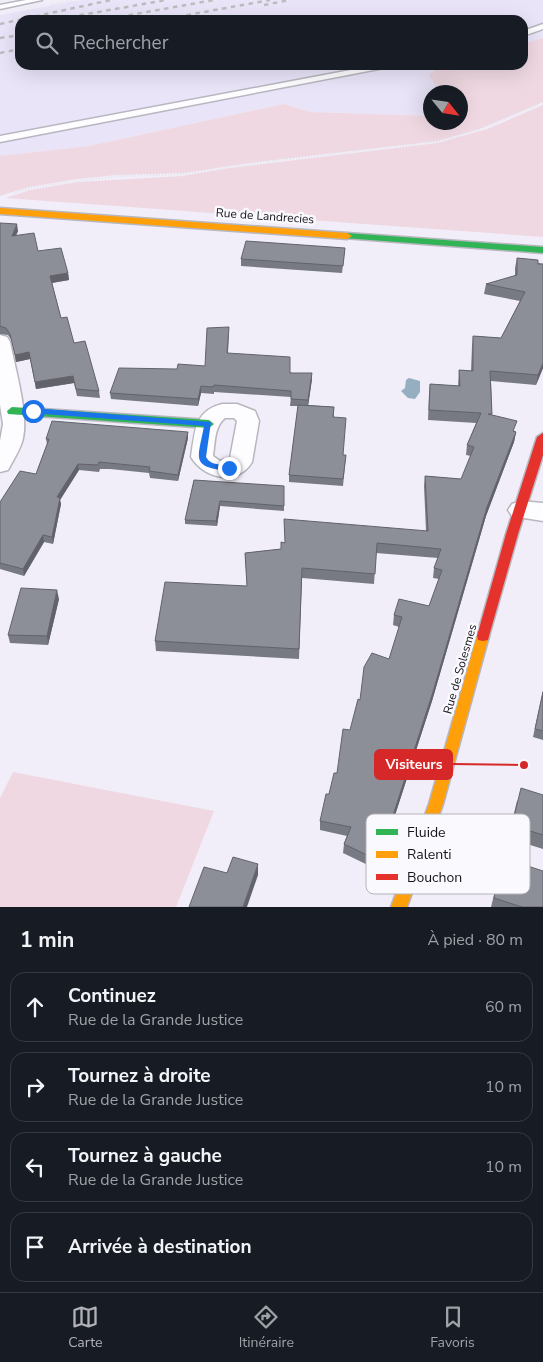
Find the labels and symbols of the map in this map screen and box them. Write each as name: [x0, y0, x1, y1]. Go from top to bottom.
north arrow: [423, 85, 468, 130]
street label: Rue de Landrecies: [215, 205, 315, 227]
route start: [22, 400, 45, 423]
route end: [218, 457, 241, 480]
street label: Rue de Solesmes: [440, 622, 481, 716]
callout: Visiteurs: [375, 750, 452, 779]
text: Visiteurs: [384, 755, 443, 774]
legend: [366, 814, 530, 894]
text: Fluide: [407, 823, 446, 842]
text: Ralenti: [407, 845, 451, 864]
text: Bouchon: [407, 868, 462, 887]

